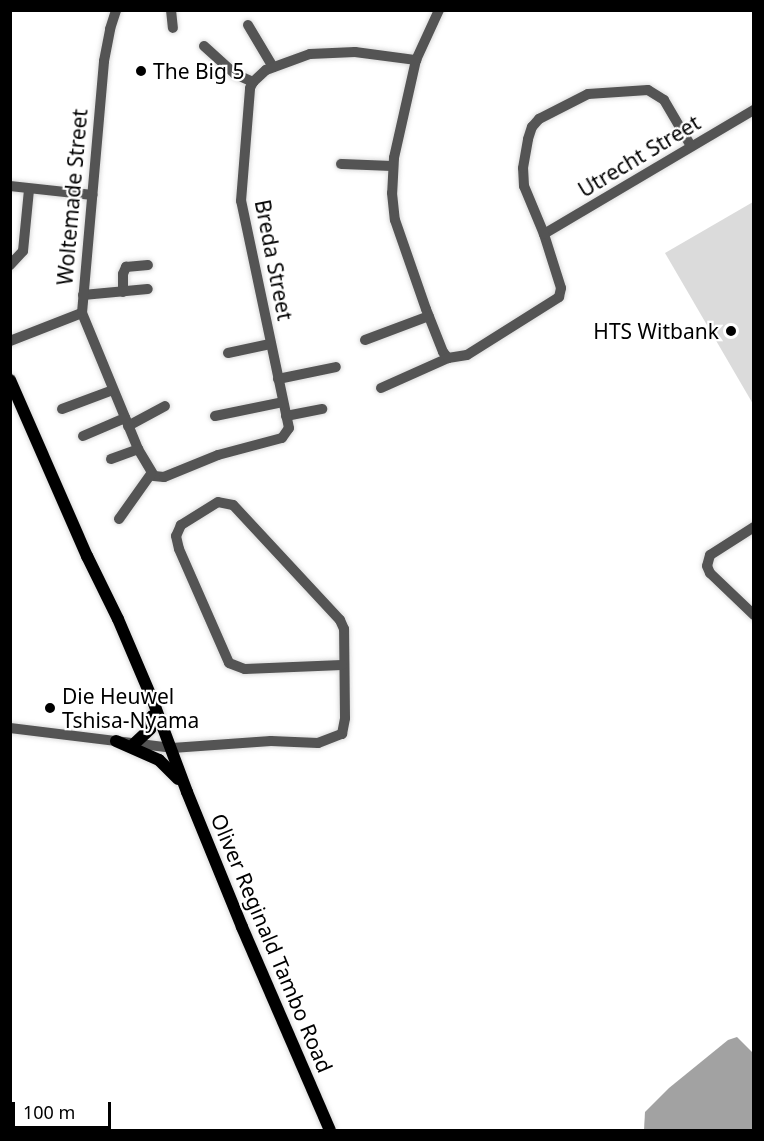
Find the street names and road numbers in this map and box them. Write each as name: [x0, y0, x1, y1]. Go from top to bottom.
street label: Woltemade Street: [52, 108, 92, 286]
street label: Utrecht Street: [573, 110, 705, 202]
street label: Breda Street: [250, 197, 298, 323]
street label: Oliver Reginald Tambo Road: [206, 810, 338, 1076]

